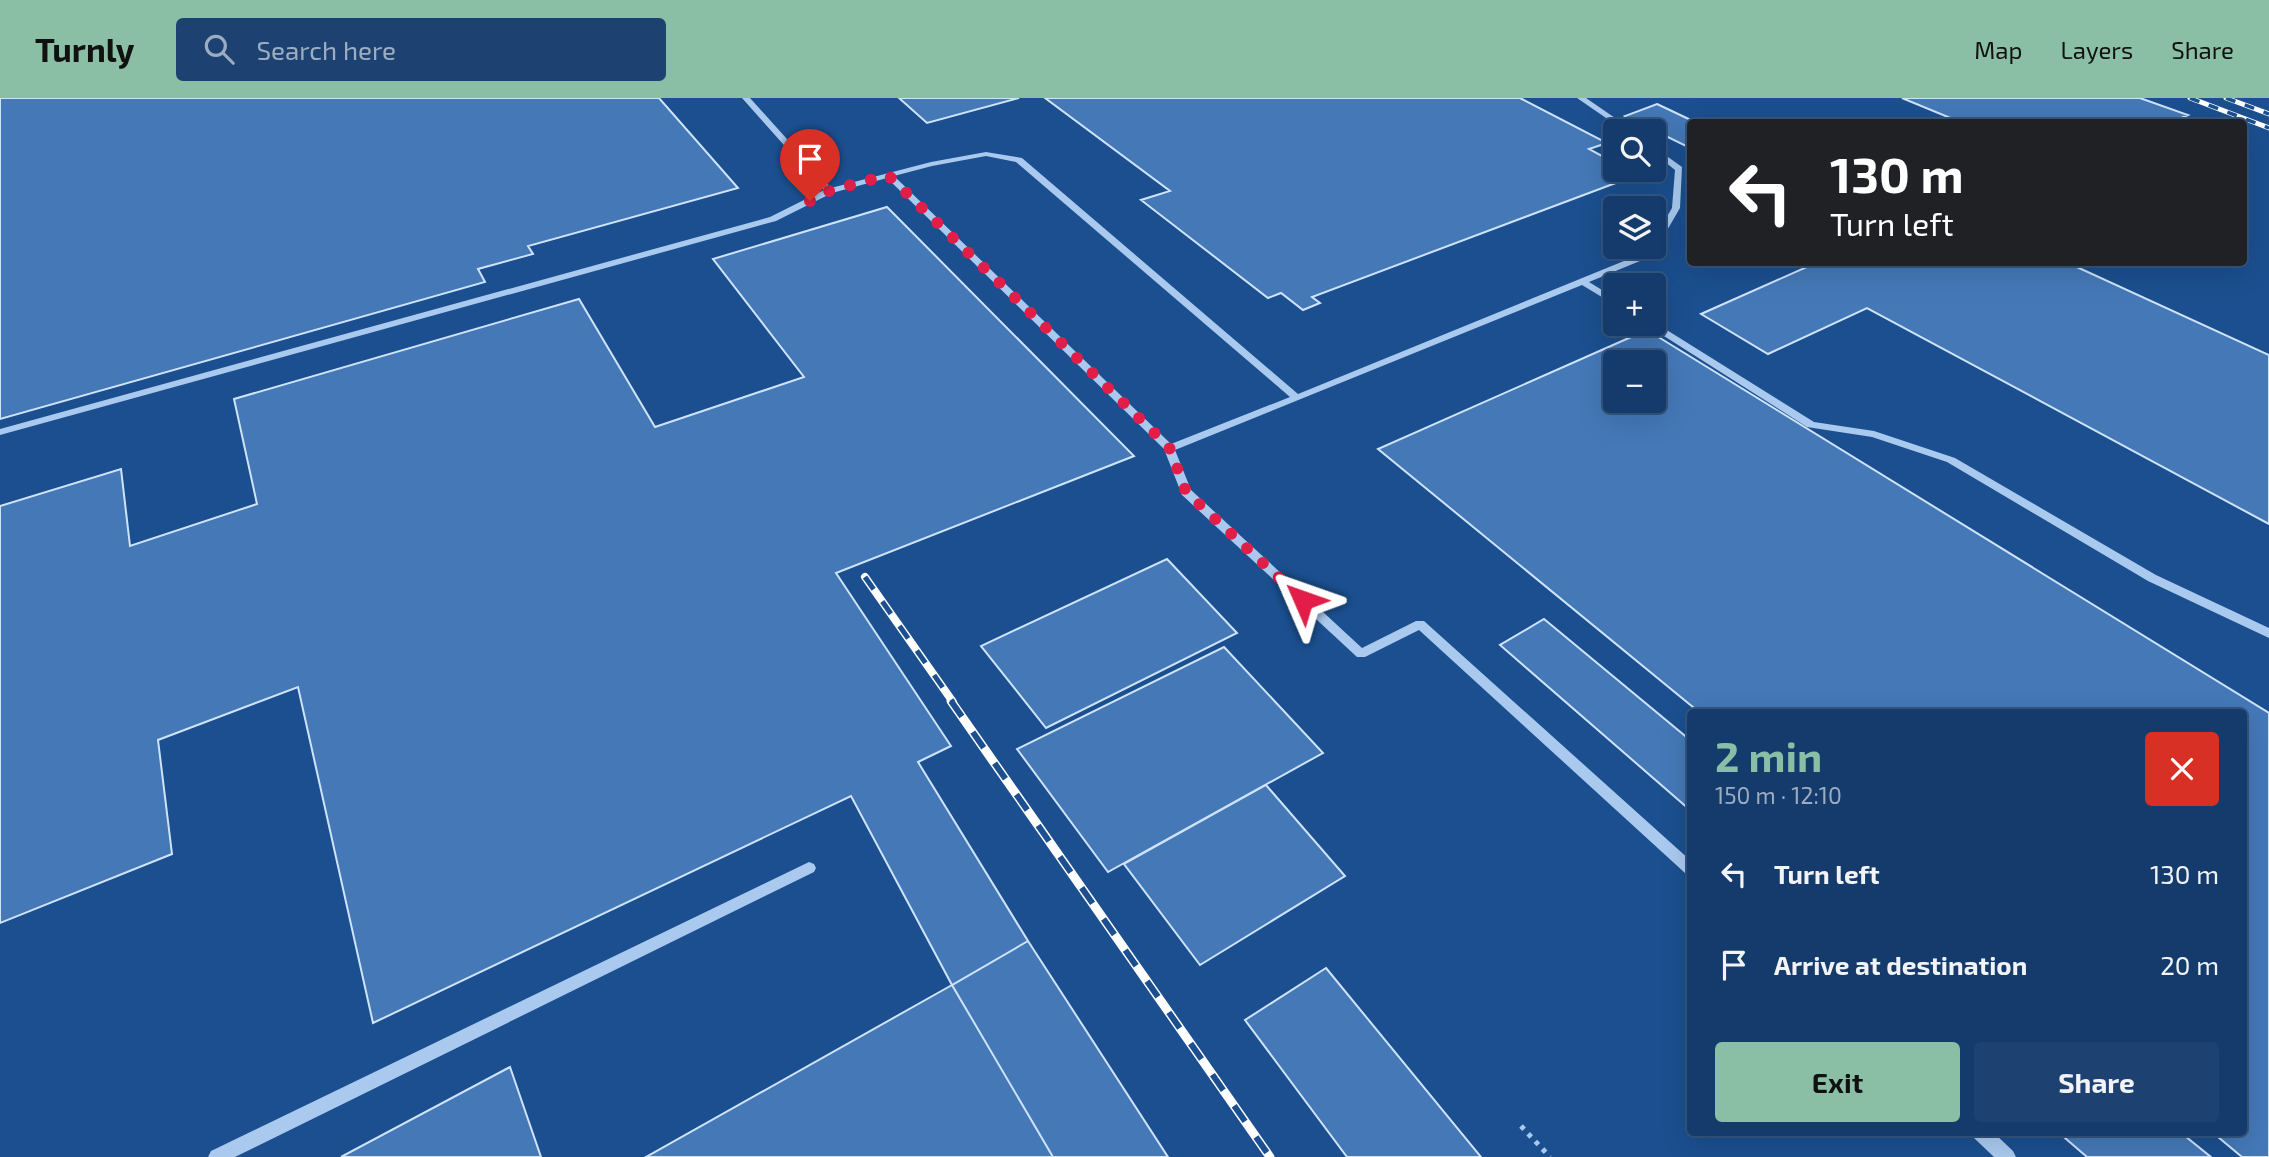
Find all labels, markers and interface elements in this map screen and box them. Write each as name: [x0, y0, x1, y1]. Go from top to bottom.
search box: [176, 18, 666, 81]
text: Turnly: [35, 29, 134, 69]
icon: search: [200, 30, 238, 68]
text: Search here: [256, 34, 396, 65]
text: Map: [1974, 35, 2022, 64]
text: Layers: [2060, 35, 2133, 64]
text: Share: [2171, 35, 2234, 64]
map controls: [1603, 119, 1666, 413]
button: search: [1603, 119, 1666, 182]
pin: [780, 129, 840, 201]
icon: arrive: [791, 140, 829, 178]
text: 130 m: [1830, 144, 1964, 203]
icon: left: [1715, 147, 1806, 238]
button: layers: [1603, 196, 1666, 259]
text: Turn left: [1830, 204, 1954, 242]
button: +: [1603, 273, 1666, 336]
button: −: [1603, 350, 1666, 413]
position arrow: [1266, 563, 1340, 637]
text: 2 min: [1715, 730, 1822, 780]
button: close: [2145, 732, 2219, 806]
text: 150 m · 12:10: [1715, 781, 1842, 809]
icon: left: [1715, 855, 1753, 893]
text: Turn left: [1774, 858, 1880, 889]
text: 130 m: [2150, 858, 2219, 889]
icon: arrive: [1715, 946, 1753, 984]
text: Arrive at destination: [1774, 949, 2027, 980]
text: 20 m: [2160, 949, 2219, 980]
button: Exit: [1715, 1042, 1960, 1122]
button: Share: [1974, 1042, 2219, 1122]

